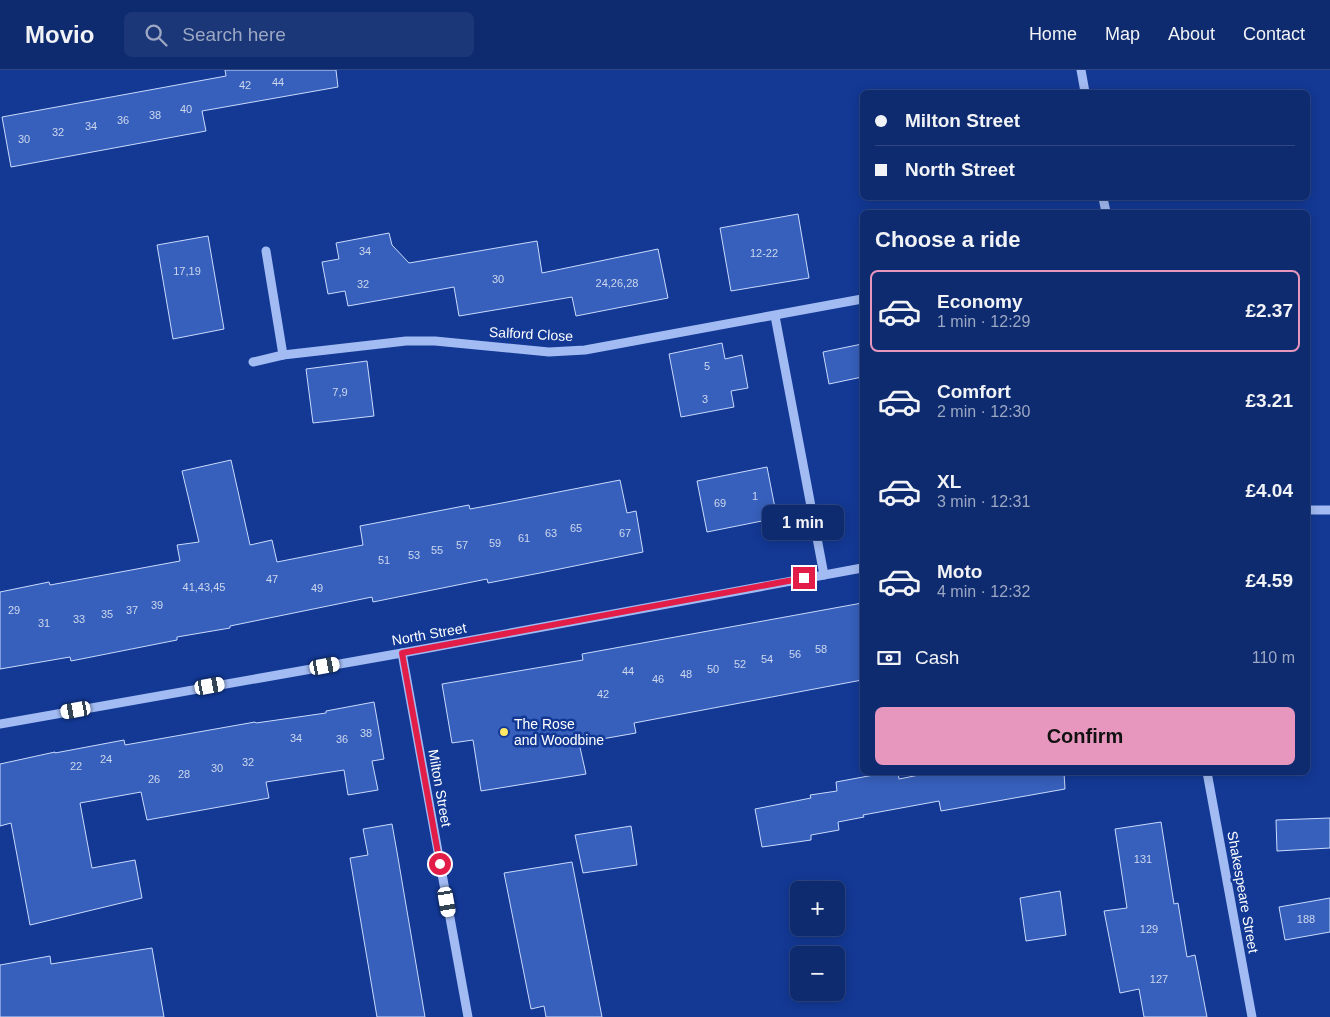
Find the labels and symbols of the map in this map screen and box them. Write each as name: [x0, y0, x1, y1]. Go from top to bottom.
house number: 44: [272, 76, 284, 88]
house number: 42: [239, 79, 251, 91]
house number: 40: [180, 103, 192, 115]
house number: 38: [149, 109, 161, 121]
house number: 36: [117, 114, 129, 126]
house number: 34: [85, 120, 97, 132]
house number: 32: [52, 126, 64, 138]
house number: 30: [18, 133, 30, 145]
house number: 34: [359, 245, 371, 257]
house number: 12-22: [750, 247, 778, 259]
house number: 17,19: [173, 265, 201, 277]
house number: 30: [492, 273, 504, 285]
house number: 24,26,28: [596, 277, 638, 289]
house number: 32: [357, 278, 369, 290]
street label: Salford Close: [489, 324, 574, 344]
house number: 5: [704, 360, 710, 372]
house number: 7,9: [332, 386, 348, 398]
house number: 3: [702, 393, 708, 405]
house number: 1: [752, 490, 758, 502]
house number: 69: [714, 497, 726, 509]
callout: 1 min: [763, 506, 845, 540]
house number: 65: [570, 522, 582, 534]
house number: 63: [545, 527, 557, 539]
house number: 67: [619, 527, 631, 539]
house number: 61: [518, 532, 530, 544]
house number: 59: [489, 537, 501, 549]
house number: 57: [456, 539, 468, 551]
house number: 55: [431, 544, 443, 556]
house number: 53: [408, 549, 420, 561]
house number: 51: [378, 554, 390, 566]
route end: [793, 567, 815, 589]
house number: 47: [266, 573, 278, 585]
house number: 41,43,45: [183, 581, 225, 593]
house number: 49: [311, 582, 323, 594]
house number: 39: [151, 599, 163, 611]
house number: 29: [8, 604, 20, 616]
house number: 37: [126, 604, 138, 616]
house number: 35: [101, 608, 113, 620]
house number: 33: [73, 613, 85, 625]
house number: 31: [38, 617, 50, 629]
street label: North Street: [390, 620, 468, 648]
house number: 58: [815, 643, 827, 655]
house number: 56: [789, 648, 801, 660]
house number: 54: [761, 653, 773, 665]
car: [308, 656, 341, 676]
house number: 52: [734, 658, 746, 670]
house number: 50: [707, 663, 719, 675]
house number: 44: [622, 665, 634, 677]
house number: 48: [680, 668, 692, 680]
house number: 46: [652, 673, 664, 685]
car: [193, 676, 226, 696]
house number: 42: [597, 688, 609, 700]
car: [59, 700, 92, 720]
place label: The Rose and Woodbine: [514, 716, 604, 748]
marker: The Rose and Woodbine: [498, 726, 510, 738]
house number: 38: [360, 727, 372, 739]
house number: 34: [290, 732, 302, 744]
house number: 36: [336, 733, 348, 745]
street label: Milton Street: [425, 748, 455, 828]
house number: 24: [100, 753, 112, 765]
house number: 32: [242, 756, 254, 768]
house number: 22: [70, 760, 82, 772]
house number: 30: [211, 762, 223, 774]
house number: 28: [178, 768, 190, 780]
house number: 26: [148, 773, 160, 785]
street label: Shakespeare Street: [1224, 830, 1262, 954]
route start: [429, 853, 451, 875]
house number: 131: [1134, 853, 1152, 865]
car: [437, 886, 456, 918]
house number: 188: [1297, 913, 1315, 925]
house number: 129: [1140, 923, 1158, 935]
house number: 127: [1150, 973, 1168, 985]

